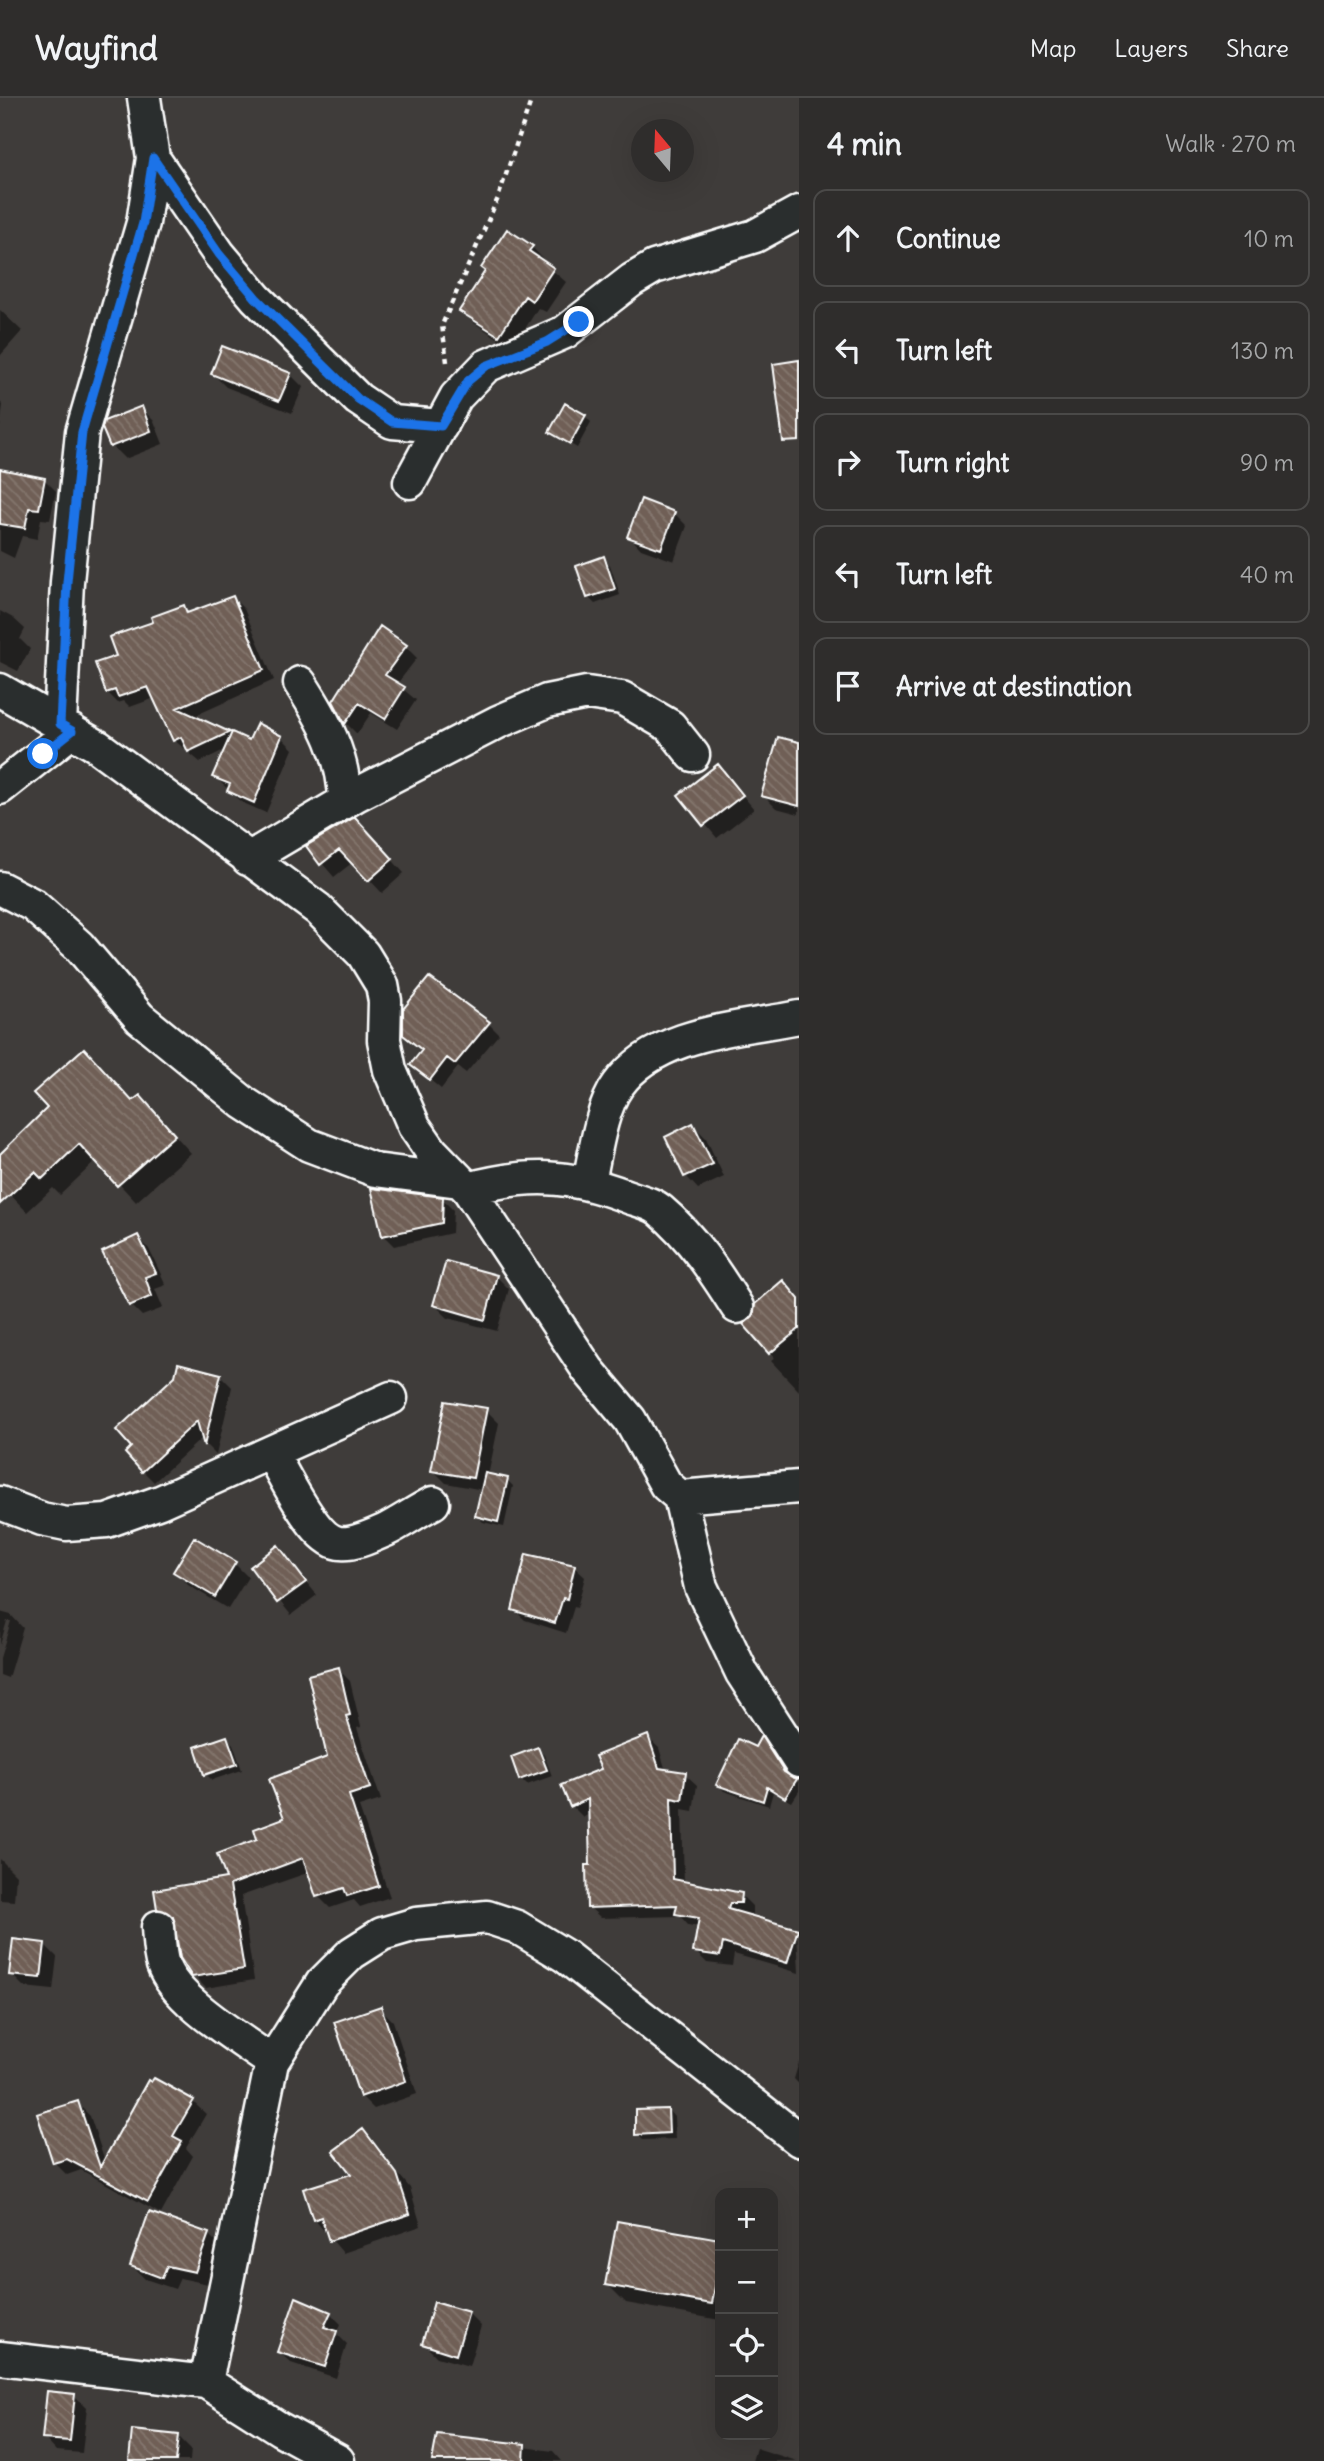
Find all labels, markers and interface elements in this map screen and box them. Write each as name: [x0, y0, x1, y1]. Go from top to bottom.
text: Wayfind: [35, 27, 158, 69]
text: Map: [1030, 33, 1076, 63]
text: Layers: [1114, 33, 1188, 63]
text: Share: [1226, 33, 1289, 63]
north arrow: [631, 119, 694, 182]
text: 4 min: [827, 125, 902, 163]
text: Walk · 270 m: [1165, 129, 1296, 158]
icon: ahead: [829, 219, 867, 257]
text: Continue: [896, 222, 1001, 255]
text: 10 m: [1244, 224, 1294, 253]
route end: [563, 306, 594, 337]
icon: left: [829, 331, 867, 369]
text: Turn left: [896, 334, 992, 367]
text: 130 m: [1231, 336, 1294, 365]
icon: right: [829, 443, 867, 481]
text: Turn right: [896, 446, 1009, 479]
text: 90 m: [1240, 448, 1294, 477]
icon: left: [829, 555, 867, 593]
text: Turn left: [896, 558, 992, 591]
text: 40 m: [1240, 560, 1294, 589]
icon: arrive: [829, 667, 867, 705]
text: Arrive at destination: [896, 670, 1132, 703]
route start: [27, 738, 58, 769]
map controls: [715, 2188, 778, 2440]
button: +: [715, 2188, 778, 2251]
button: −: [715, 2251, 778, 2314]
button: locate: [715, 2314, 778, 2377]
button: layers: [715, 2377, 778, 2440]

